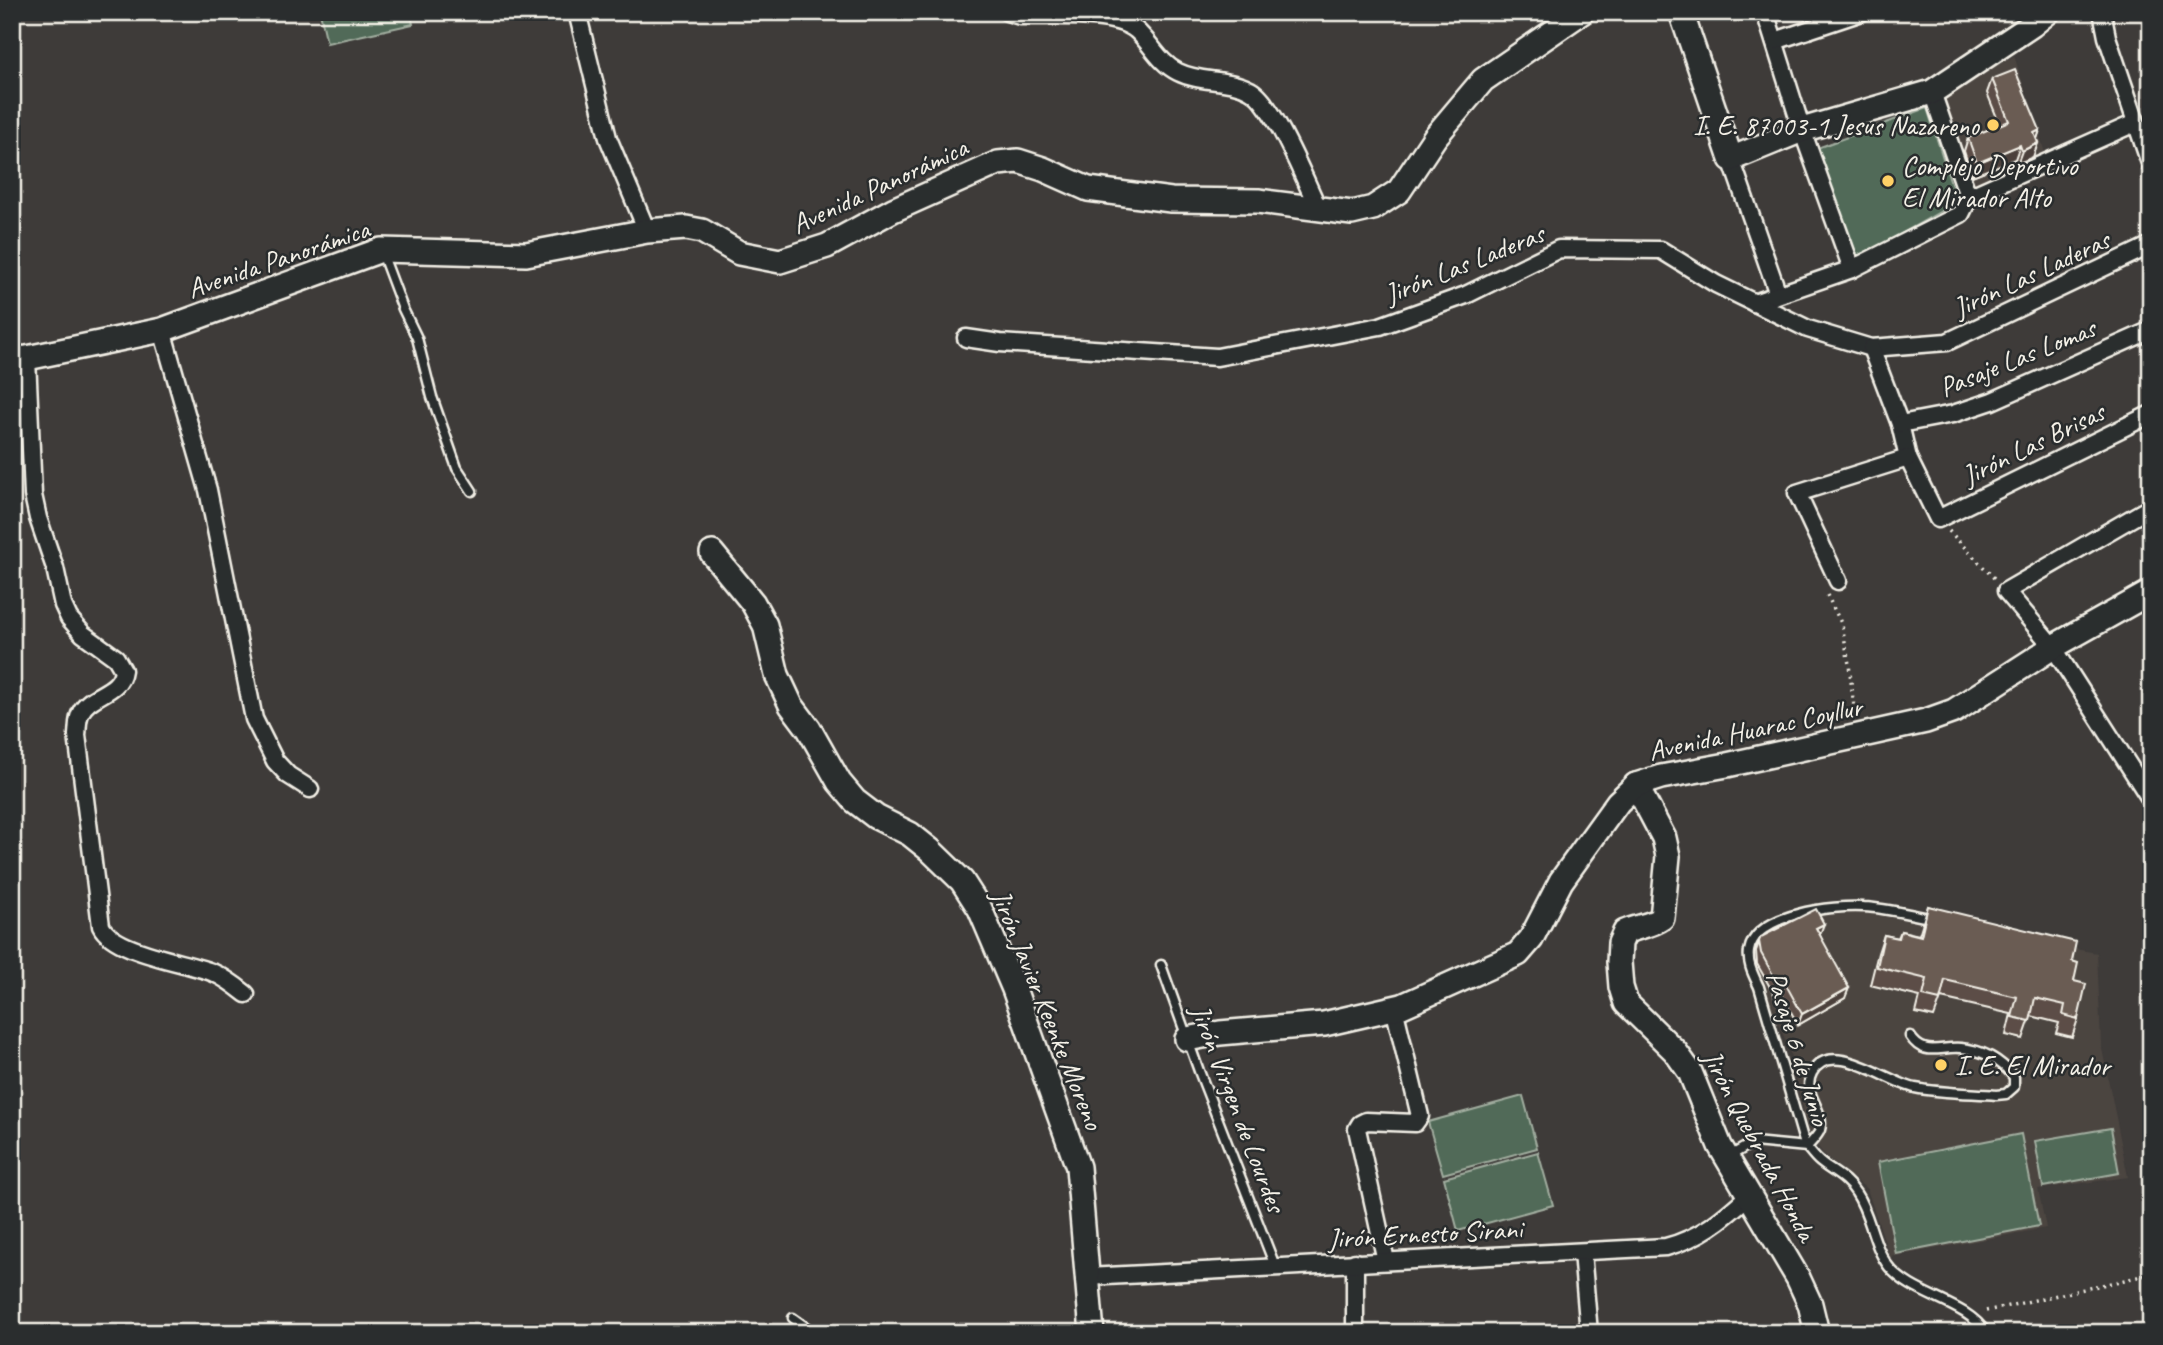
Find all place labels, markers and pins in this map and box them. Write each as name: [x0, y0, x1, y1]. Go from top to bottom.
place label: I. E. 87003-1 Jesus Nazareno: [1693, 108, 1981, 143]
marker: I. E. 87003-1 Jesus Nazareno: [1985, 117, 2001, 133]
place label: Complejo Deportivo El Mirador Alto: [1902, 148, 2079, 215]
marker: Complejo Deportivo El Mirador Alto: [1880, 173, 1896, 189]
place label: I. E. El Mirador: [1955, 1048, 2113, 1083]
marker: I. E. El Mirador: [1933, 1057, 1949, 1073]

